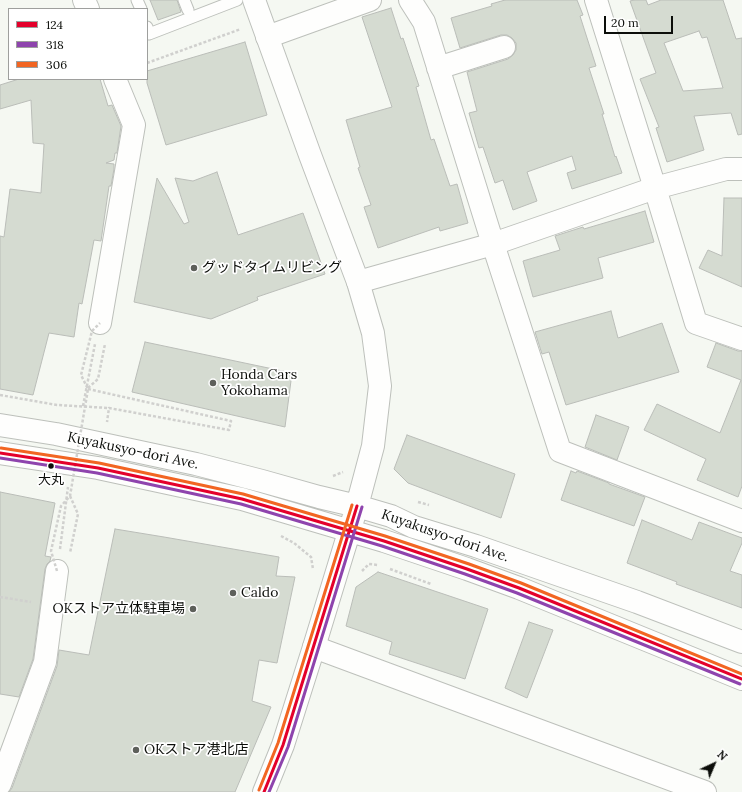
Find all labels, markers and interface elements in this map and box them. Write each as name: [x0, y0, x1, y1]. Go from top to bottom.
legend: [8, 8, 148, 80]
scale bar: [606, 8, 675, 34]
text: 20 m: [611, 15, 639, 30]
text: 124: [46, 17, 63, 32]
text: 318: [46, 37, 64, 52]
text: 306: [46, 57, 67, 72]
place label: グッドタイムリビング: [202, 260, 342, 276]
marker: グッドタイムリビング: [189, 263, 199, 273]
place label: Honda Cars Yokohama: [221, 367, 297, 400]
marker: Honda Cars Yokohama: [208, 378, 218, 388]
street label: Kuyakusyo-dori Ave.: [66, 429, 200, 473]
marker: 大丸: [46, 461, 56, 471]
place label: 大丸: [38, 472, 64, 488]
street label: Kuyakusyo-dori Ave.: [379, 506, 511, 566]
place label: Caldo: [241, 585, 278, 601]
marker: Caldo: [228, 588, 238, 598]
place label: OKストア立体駐車場: [52, 601, 185, 617]
marker: OKストア立体駐車場: [188, 604, 198, 614]
place label: OKストア港北店: [144, 742, 249, 758]
north arrow: [694, 744, 734, 784]
marker: OKストア港北店: [131, 745, 141, 755]
text: N: [714, 747, 730, 763]

